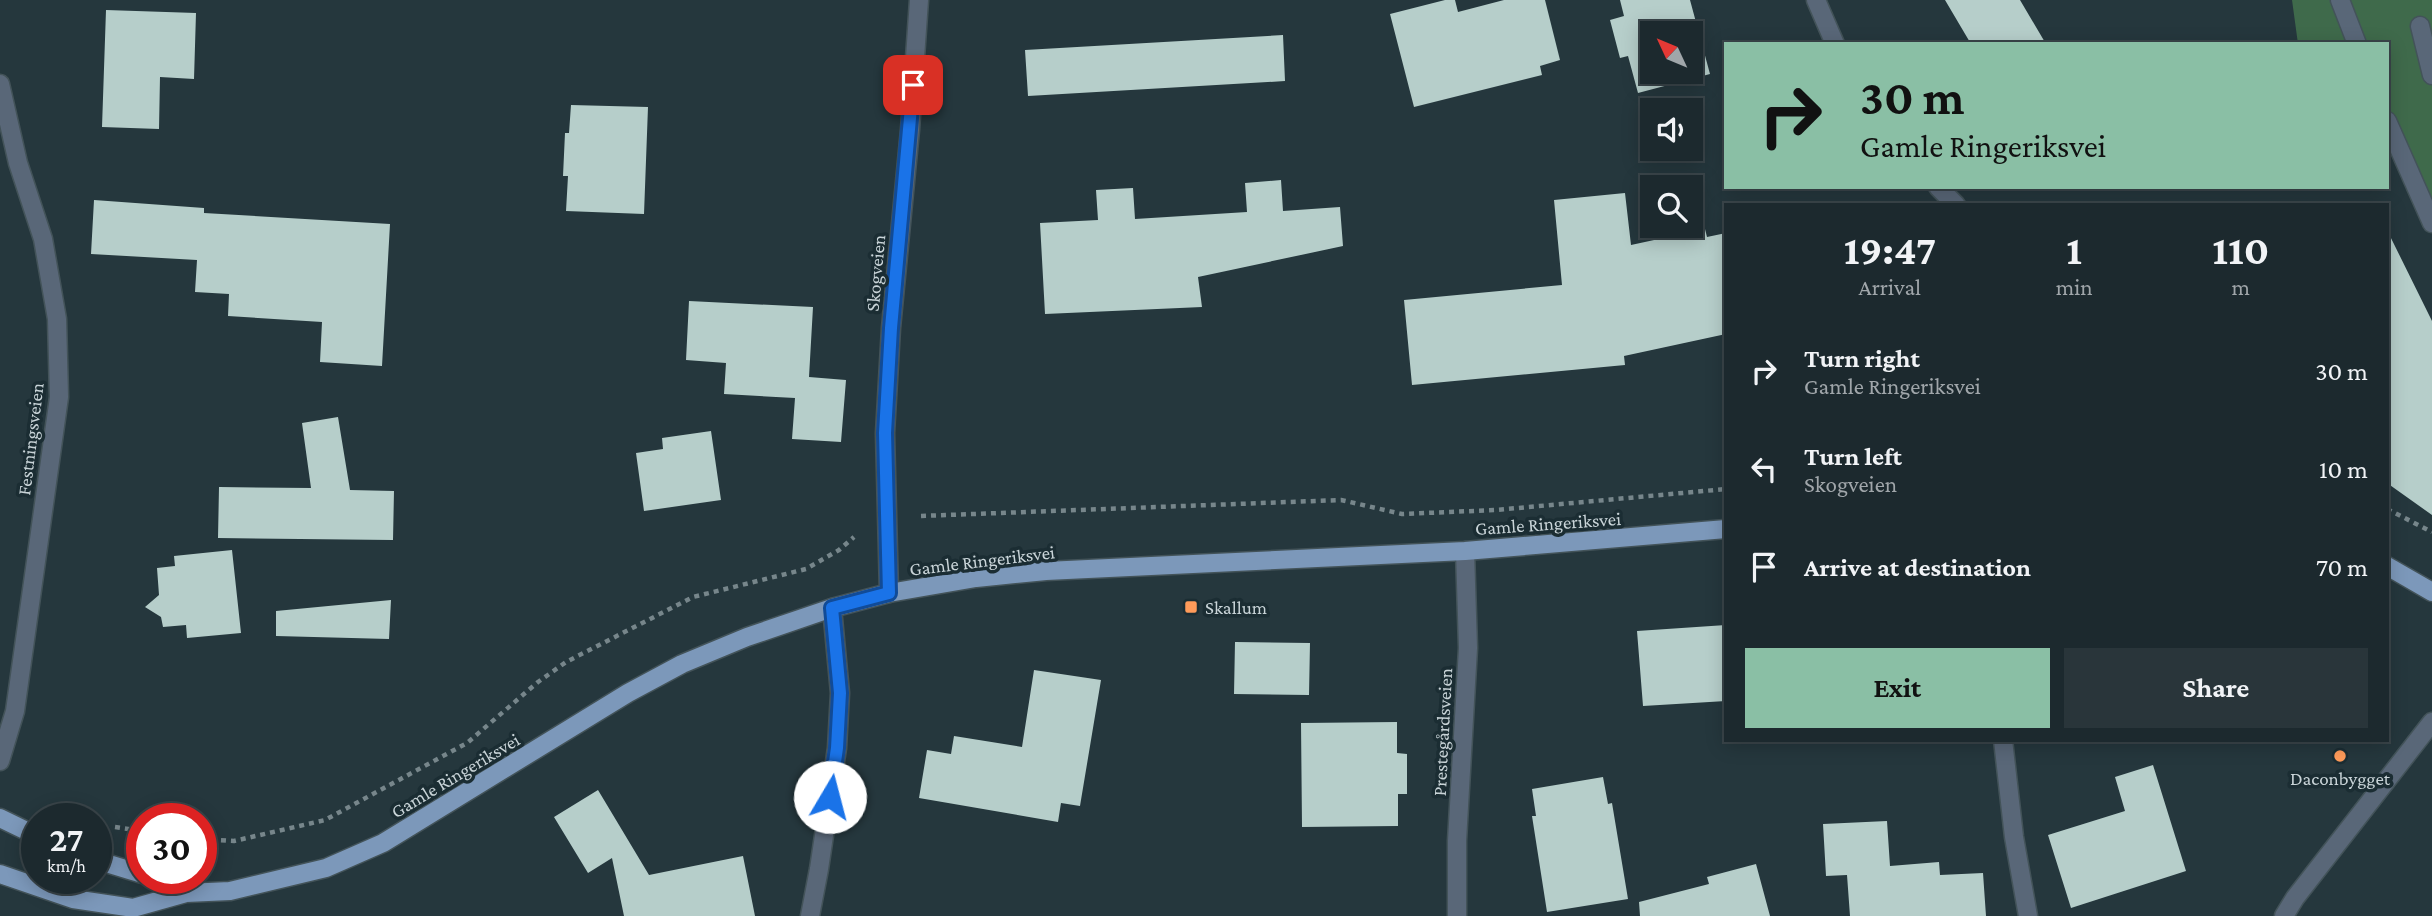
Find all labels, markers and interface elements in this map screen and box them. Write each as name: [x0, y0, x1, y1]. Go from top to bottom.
north arrow: [1640, 21, 1703, 84]
map controls: [1640, 21, 1703, 238]
pin: [883, 55, 943, 115]
icon: arrive: [894, 66, 932, 104]
icon: right: [1745, 70, 1836, 161]
text: 30 m: [1860, 70, 1965, 125]
button: sound: [1640, 98, 1703, 161]
text: Gamle Ringeriksvei: [1860, 128, 2106, 164]
button: search: [1640, 175, 1703, 238]
text: 19:47: [1844, 226, 1936, 273]
text: 1: [2066, 226, 2082, 273]
text: 110: [2212, 226, 2269, 273]
street label: Skogveien: [862, 234, 889, 312]
text: Arrival: [1859, 274, 1921, 300]
text: min: [2056, 274, 2093, 300]
text: m: [2232, 274, 2250, 300]
text: Turn right: [1804, 344, 1920, 373]
icon: right: [1745, 352, 1783, 390]
text: 30 m: [2315, 357, 2368, 386]
text: Gamle Ringeriksvei: [1804, 373, 1981, 399]
street label: Festningsveien: [13, 382, 48, 497]
text: Turn left: [1804, 442, 1902, 471]
icon: left: [1745, 450, 1783, 488]
text: 10 m: [2319, 455, 2368, 484]
text: Skogveien: [1804, 471, 1897, 497]
street label: Gamle Ringeriksvei: [1474, 508, 1622, 539]
street label: Gamle Ringeriksvei: [908, 541, 1056, 580]
icon: arrive: [1745, 548, 1783, 586]
text: Arrive at destination: [1804, 553, 2031, 582]
text: 70 m: [2316, 553, 2368, 582]
place label: Skallum: [1205, 597, 1267, 618]
marker: Skallum: [1183, 599, 1199, 615]
button: Exit: [1745, 648, 2050, 728]
button: Share: [2064, 648, 2368, 728]
street label: Prestegårdsveien: [1429, 667, 1456, 797]
street label: Gamle Ringeriksvei: [387, 729, 523, 822]
marker: Daconbygget: [2332, 748, 2348, 764]
position arrow: [793, 760, 867, 834]
place label: Daconbygget: [2290, 768, 2391, 789]
speed limit sign: 30: [126, 803, 217, 894]
text: 27: [50, 820, 83, 859]
text: km/h: [47, 856, 86, 876]

